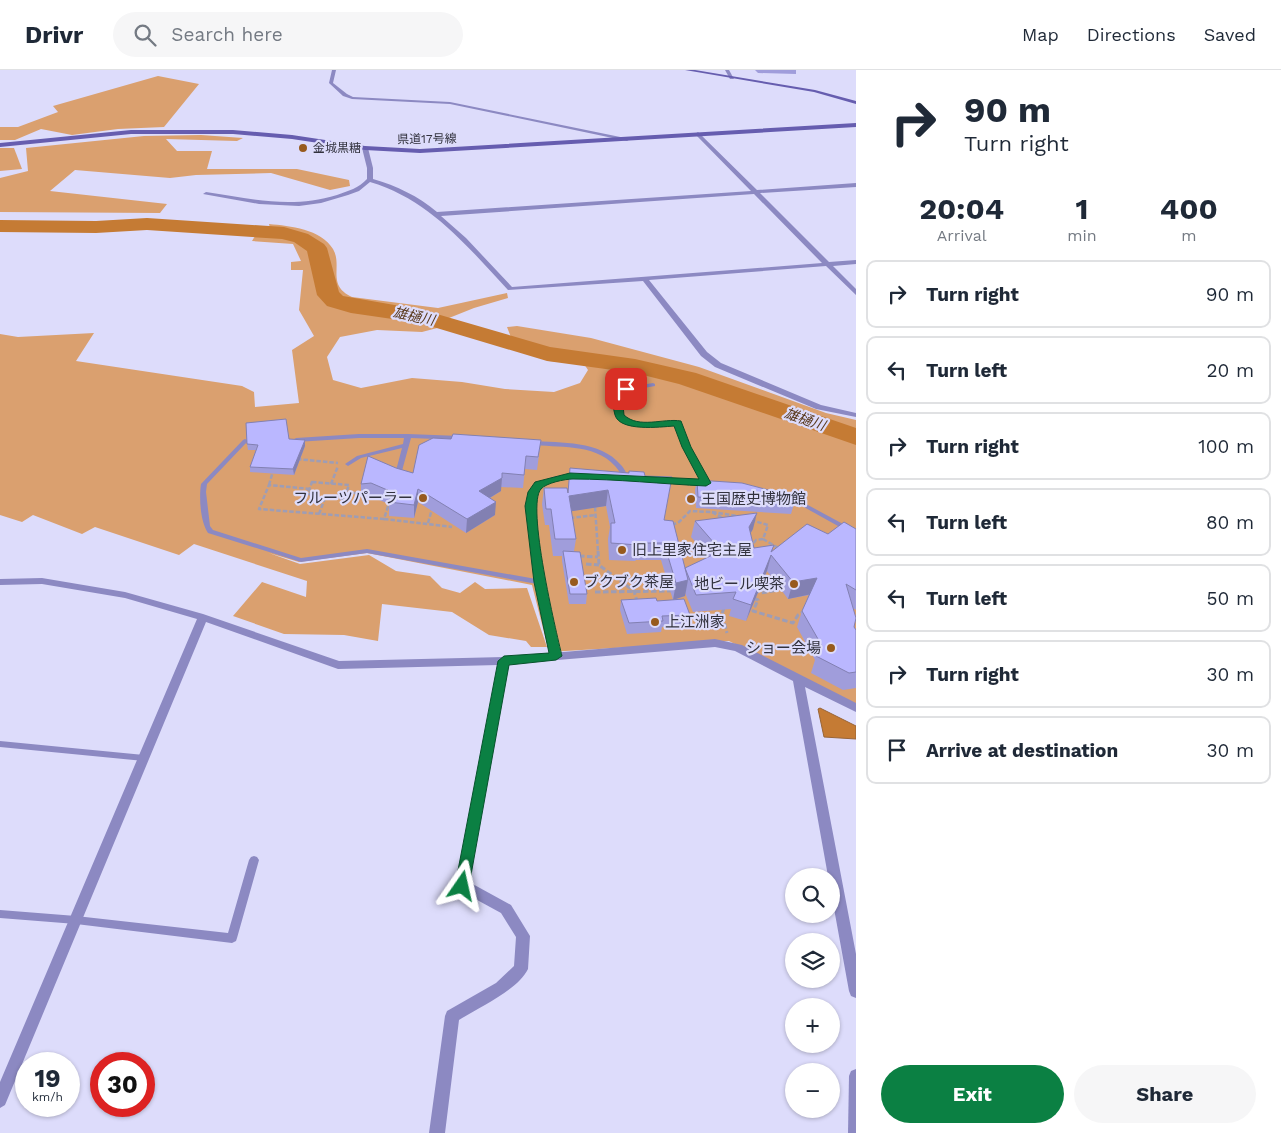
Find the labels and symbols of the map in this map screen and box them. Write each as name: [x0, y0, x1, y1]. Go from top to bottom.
street label: 県道17号線: [397, 131, 457, 147]
place label: 金城黒糖: [313, 141, 361, 155]
marker: 金城黒糖: [297, 142, 309, 154]
water label: 雄樋川: [392, 304, 438, 329]
pin: [605, 368, 647, 410]
water label: 雄樋川: [783, 405, 829, 434]
place label: フルーツパーラー: [293, 489, 413, 507]
place label: 王国歴史博物館: [701, 490, 806, 508]
marker: フルーツパーラー: [417, 492, 429, 504]
marker: 王国歴史博物館: [685, 493, 697, 505]
place label: 旧上里家住宅主屋: [632, 541, 752, 559]
marker: 旧上里家住宅主屋: [616, 544, 628, 556]
place label: ブクブク茶屋: [584, 573, 674, 591]
place label: 地ビール喫茶: [694, 575, 784, 593]
marker: ブクブク茶屋: [568, 576, 580, 588]
marker: 地ビール喫茶: [788, 578, 800, 590]
place label: 上江洲家: [665, 613, 725, 631]
marker: 上江洲家: [649, 616, 661, 628]
place label: ショー会場: [746, 639, 821, 657]
marker: ショー会場: [825, 642, 837, 654]
position arrow: [435, 859, 487, 911]
speed limit sign: 30: [90, 1052, 155, 1117]

